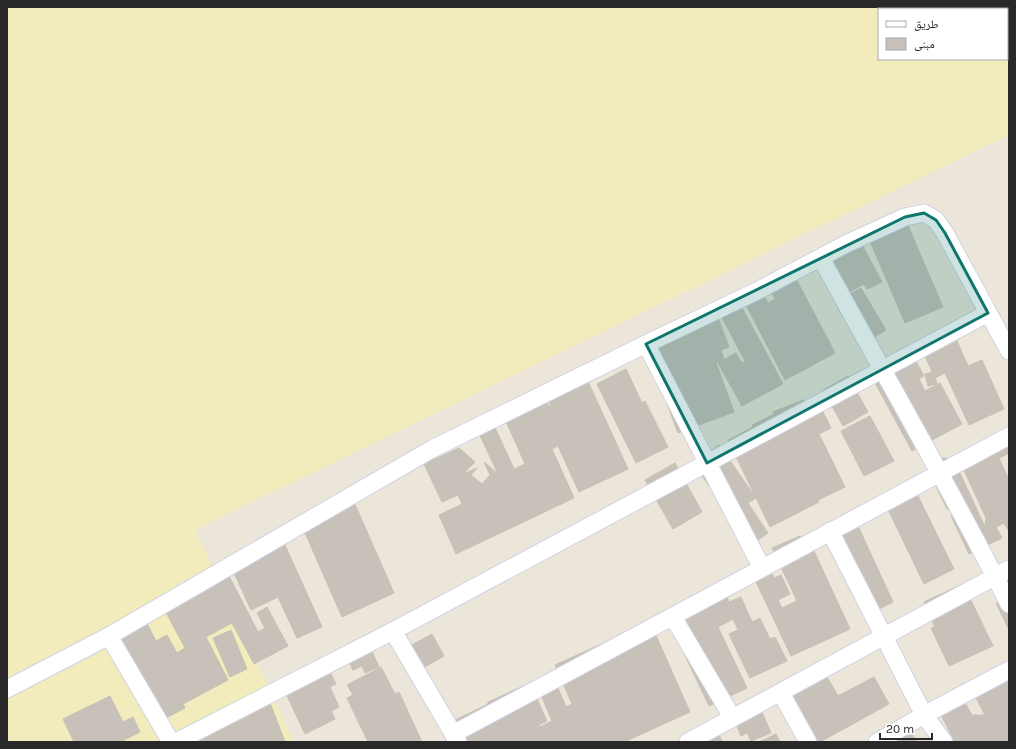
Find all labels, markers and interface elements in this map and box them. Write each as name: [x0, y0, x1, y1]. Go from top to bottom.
legend: [878, 8, 1008, 60]
text: طريق: [914, 17, 939, 31]
text: مبنى: [914, 37, 935, 51]
scale bar: [880, 715, 932, 741]
text: 20 m: [886, 722, 914, 736]

